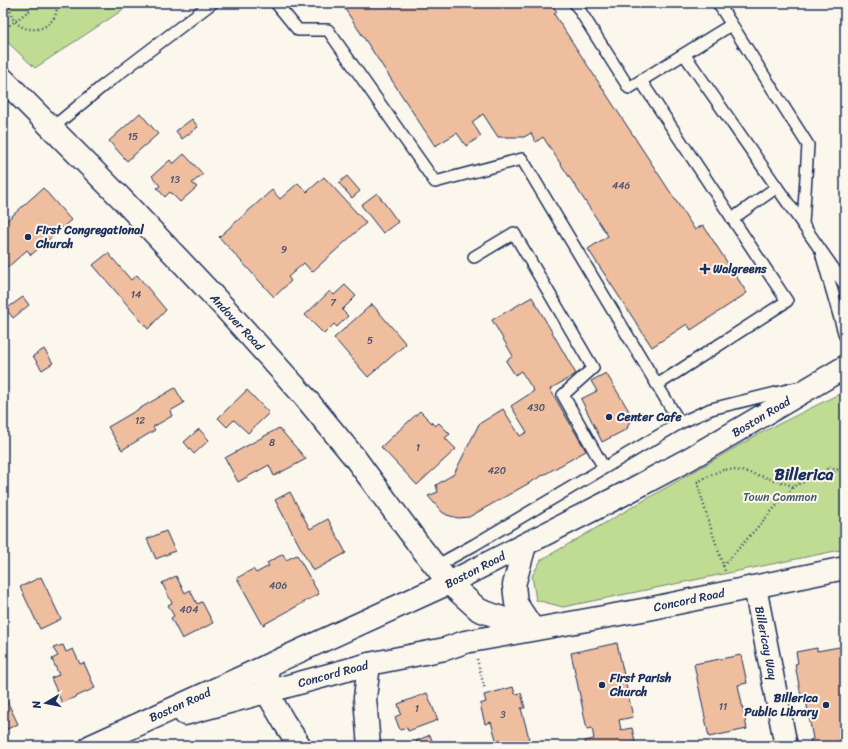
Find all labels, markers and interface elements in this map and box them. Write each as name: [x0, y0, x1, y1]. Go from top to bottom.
house number: 15: [128, 128, 138, 146]
house number: 13: [170, 171, 180, 189]
house number: 446: [612, 177, 630, 195]
place label: First Congregational Church: [35, 219, 144, 255]
marker: First Congregational Church: [23, 232, 33, 242]
house number: 9: [281, 241, 287, 259]
place label: Walgreens: [713, 258, 767, 280]
marker: Walgreens: [700, 264, 710, 274]
house number: 14: [131, 286, 141, 304]
street label: Andover Road: [204, 287, 270, 356]
house number: 7: [330, 294, 337, 312]
house number: 5: [367, 332, 373, 350]
street label: Boston Road: [727, 390, 796, 443]
house number: 430: [527, 399, 545, 417]
place label: Center Cafe: [616, 406, 682, 428]
house number: 12: [135, 412, 145, 430]
marker: Center Cafe: [604, 412, 614, 422]
house number: 8: [269, 434, 275, 452]
house number: 1: [416, 439, 420, 457]
district label: Billerica: [775, 460, 833, 489]
house number: 420: [488, 462, 506, 480]
park label: Town Common: [743, 486, 818, 508]
street label: Boston Road: [441, 545, 511, 595]
house number: 406: [269, 577, 287, 595]
street label: Concord Road: [651, 582, 727, 618]
house number: 404: [180, 601, 198, 619]
street label: Billericay Way: [748, 604, 784, 683]
street label: Concord Road: [295, 654, 371, 694]
place label: First Parish Church: [609, 667, 672, 703]
marker: First Parish Church: [597, 680, 607, 690]
street label: Boston Road: [145, 681, 216, 728]
north arrow: [26, 683, 66, 723]
place label: Billerica Public Library: [744, 687, 819, 723]
house number: 11: [719, 698, 727, 716]
text: N: [27, 699, 47, 711]
house number: 1: [415, 700, 419, 718]
marker: Billerica Public Library: [821, 700, 831, 710]
house number: 3: [500, 706, 506, 724]

